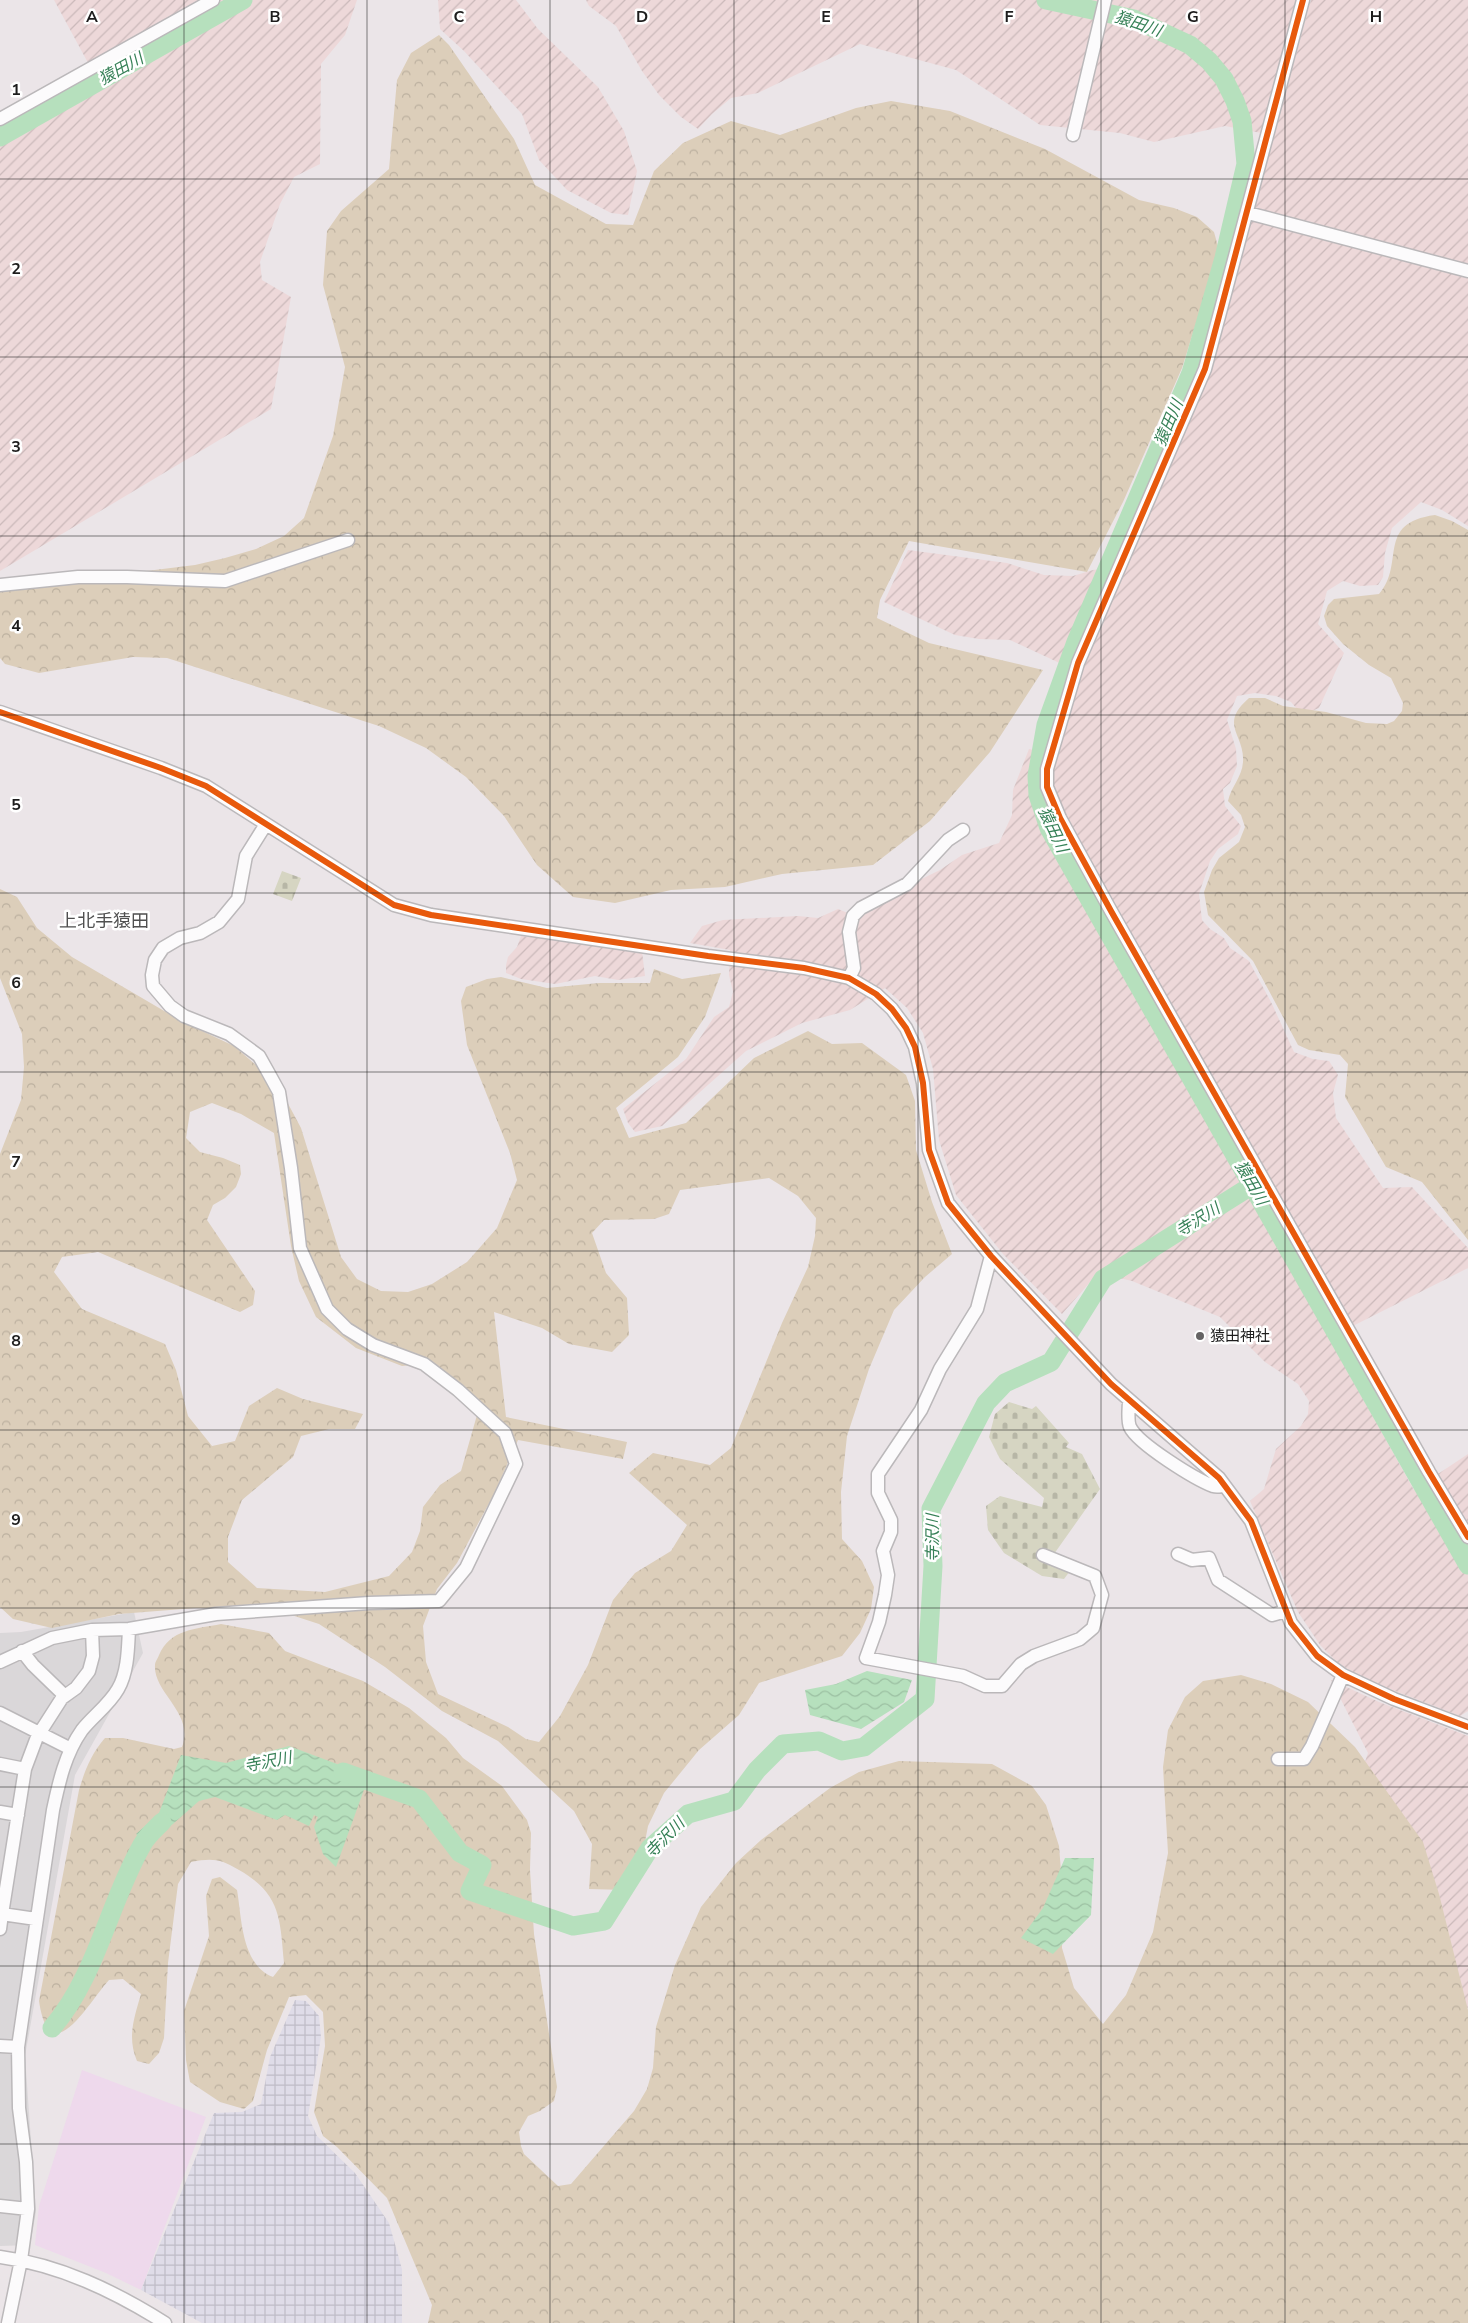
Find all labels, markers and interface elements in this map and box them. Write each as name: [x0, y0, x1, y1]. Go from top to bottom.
text: A: [86, 6, 98, 28]
text: B: [269, 6, 281, 28]
text: C: [454, 6, 465, 28]
text: D: [636, 6, 648, 28]
text: E: [821, 6, 831, 28]
text: F: [1005, 6, 1014, 28]
water label: 猿田川: [1112, 6, 1166, 43]
text: G: [1187, 6, 1199, 28]
text: H: [1370, 6, 1382, 28]
water label: 猿田川: [95, 47, 149, 90]
text: 1: [11, 79, 21, 101]
text: 2: [11, 258, 21, 280]
water label: 猿田川: [1149, 395, 1189, 449]
text: 3: [11, 436, 21, 458]
text: 4: [11, 615, 21, 637]
text: 5: [11, 794, 21, 816]
water label: 猿田川: [1033, 804, 1074, 858]
district label: 上北手猿田: [59, 909, 149, 933]
text: 6: [11, 972, 21, 994]
text: 7: [11, 1151, 21, 1173]
water label: 猿田川: [1229, 1157, 1274, 1211]
water label: 寺沢川: [1172, 1197, 1226, 1242]
place label: 猿田神社: [1210, 1326, 1270, 1346]
text: 8: [11, 1330, 21, 1352]
marker: 猿田神社: [1194, 1330, 1206, 1342]
text: 9: [11, 1509, 21, 1531]
water label: 寺沢川: [922, 1512, 944, 1562]
water label: 寺沢川: [242, 1746, 296, 1777]
water label: 寺沢川: [640, 1812, 691, 1863]

